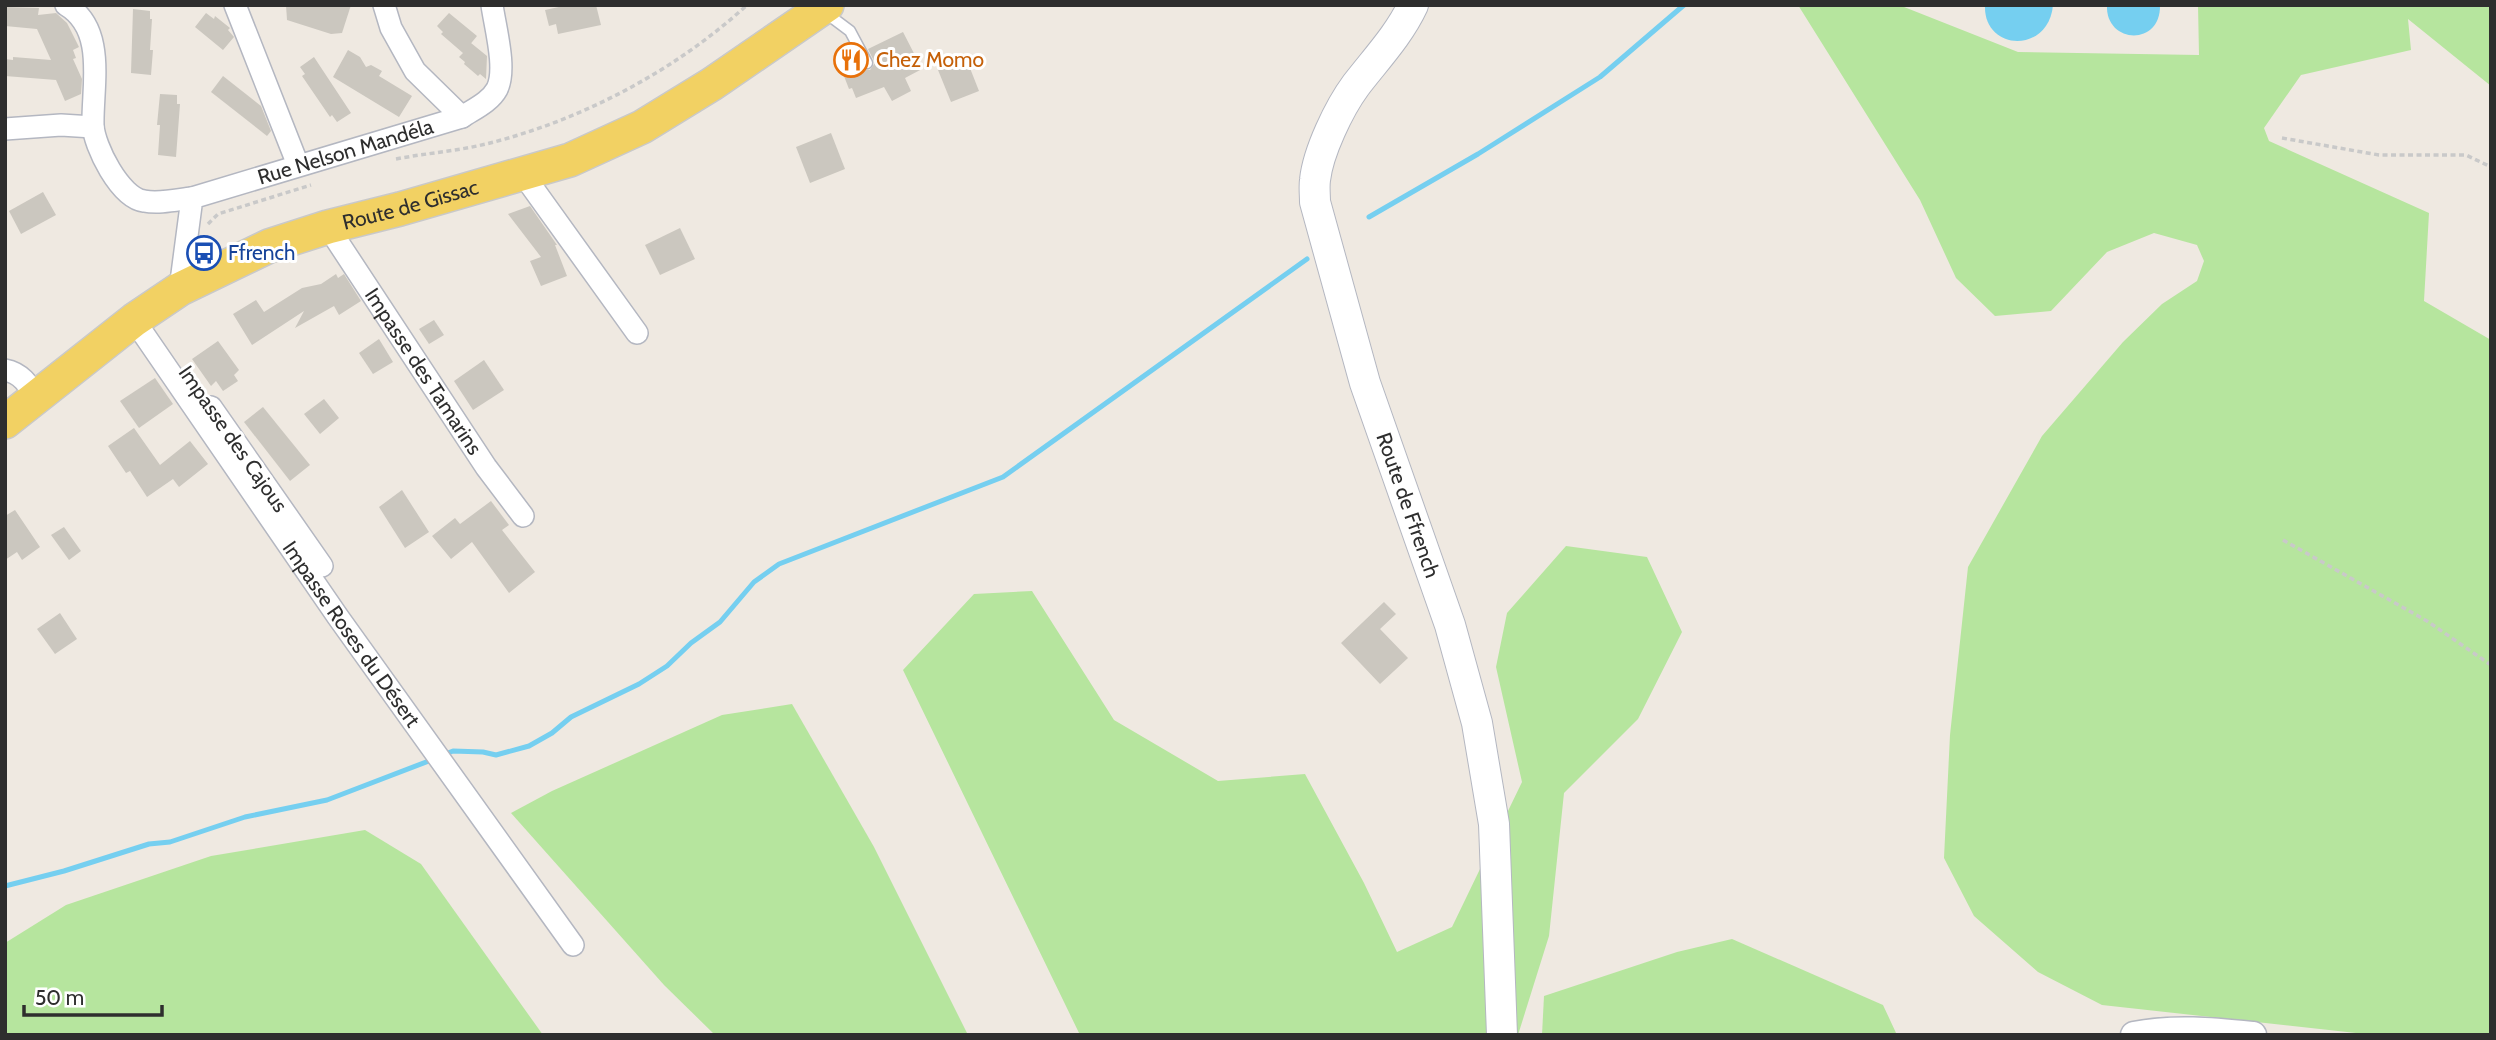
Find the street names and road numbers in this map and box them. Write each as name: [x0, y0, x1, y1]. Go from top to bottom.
street label: Rue Nelson Mandéla: [254, 113, 436, 190]
street label: Route de Gissac: [340, 174, 481, 235]
street label: Impasse des Tamarins: [360, 283, 488, 459]
street label: Impasse des Cajous: [173, 361, 293, 517]
street label: Route de Ffrench: [1371, 429, 1445, 581]
street label: Impasse Roses du Désert: [278, 536, 426, 732]

